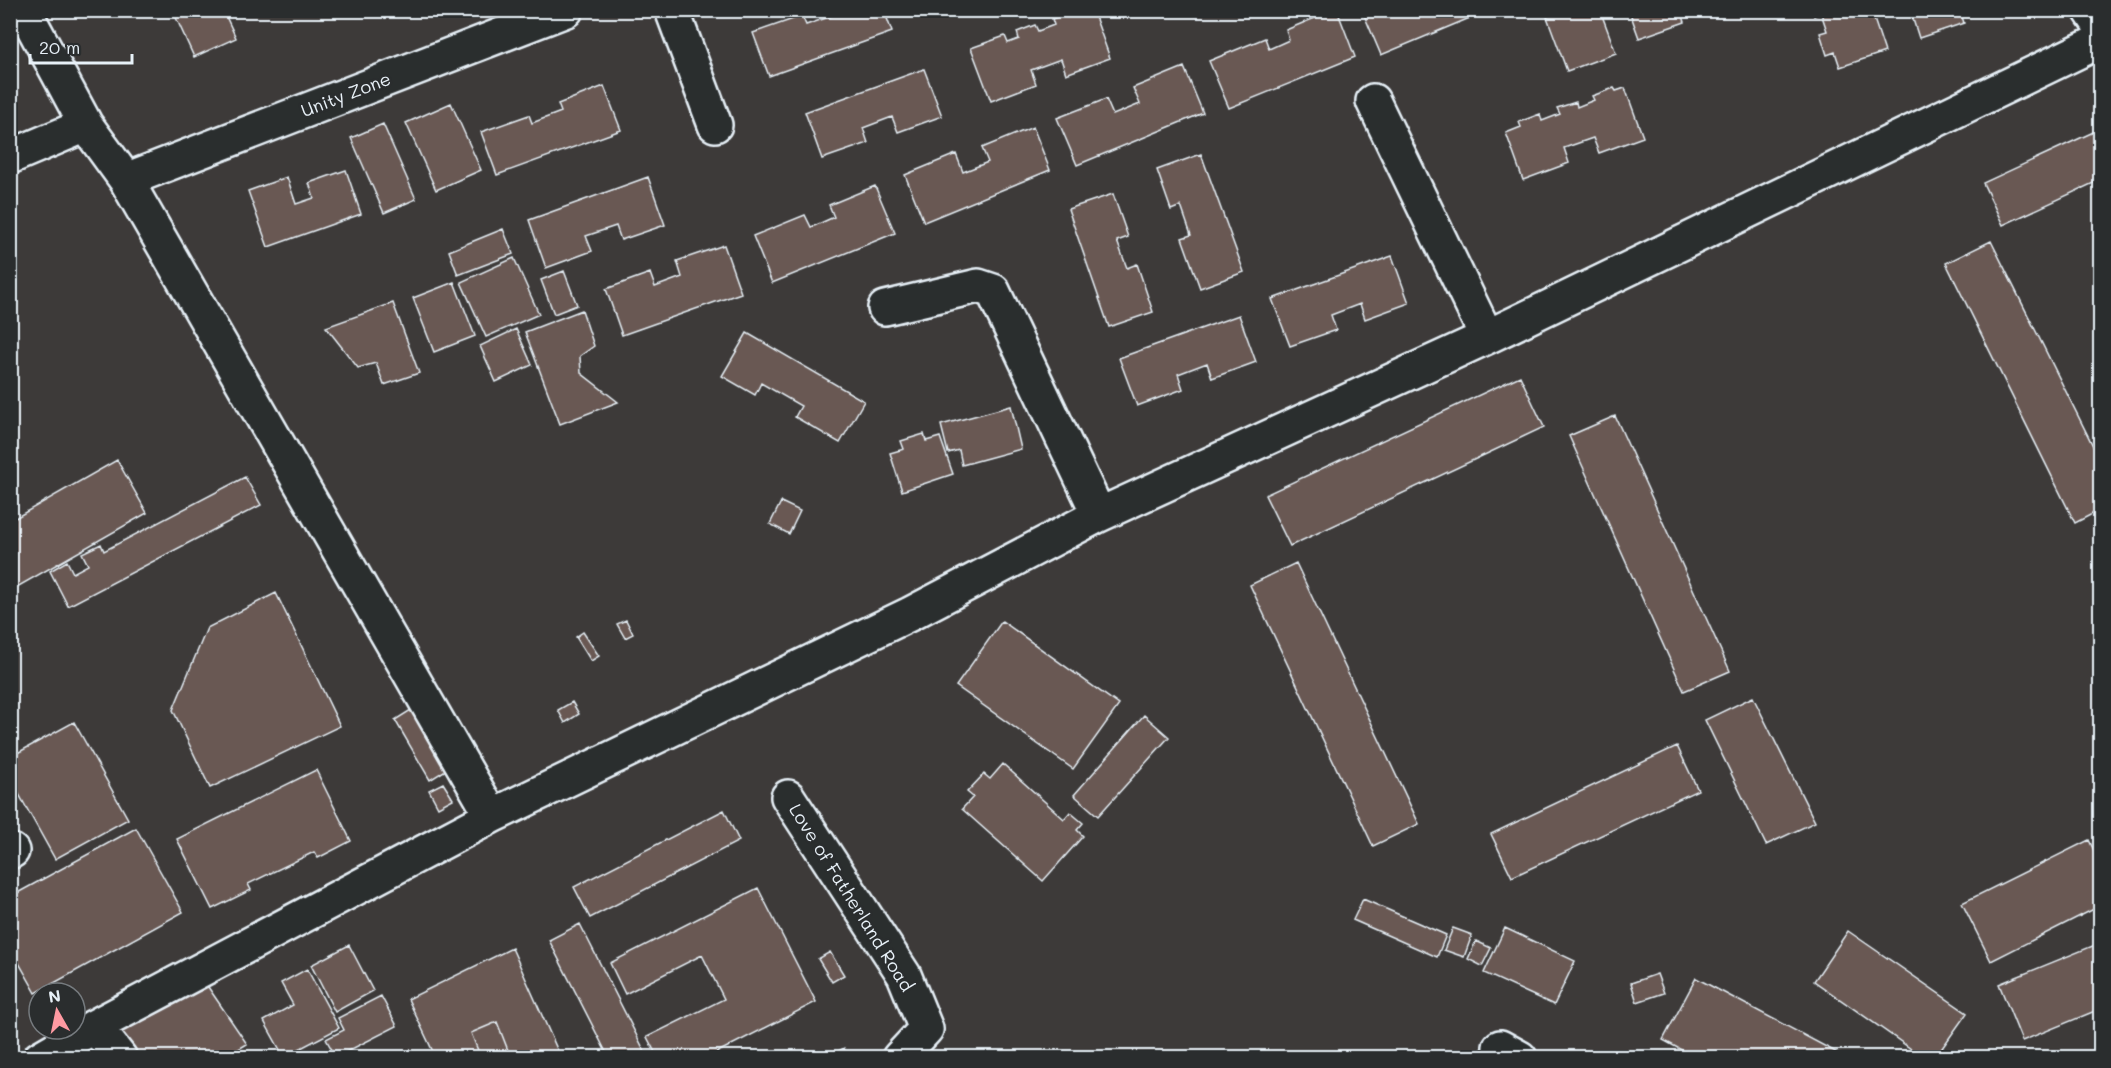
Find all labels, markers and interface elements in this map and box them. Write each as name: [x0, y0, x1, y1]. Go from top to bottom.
scale bar: [30, 27, 132, 65]
text: 20 m: [39, 35, 80, 59]
street label: Unity Zone: [297, 66, 394, 122]
street label: Love of Fatherland Road: [784, 799, 920, 996]
north arrow: [27, 981, 87, 1041]
text: N: [47, 984, 62, 1007]

